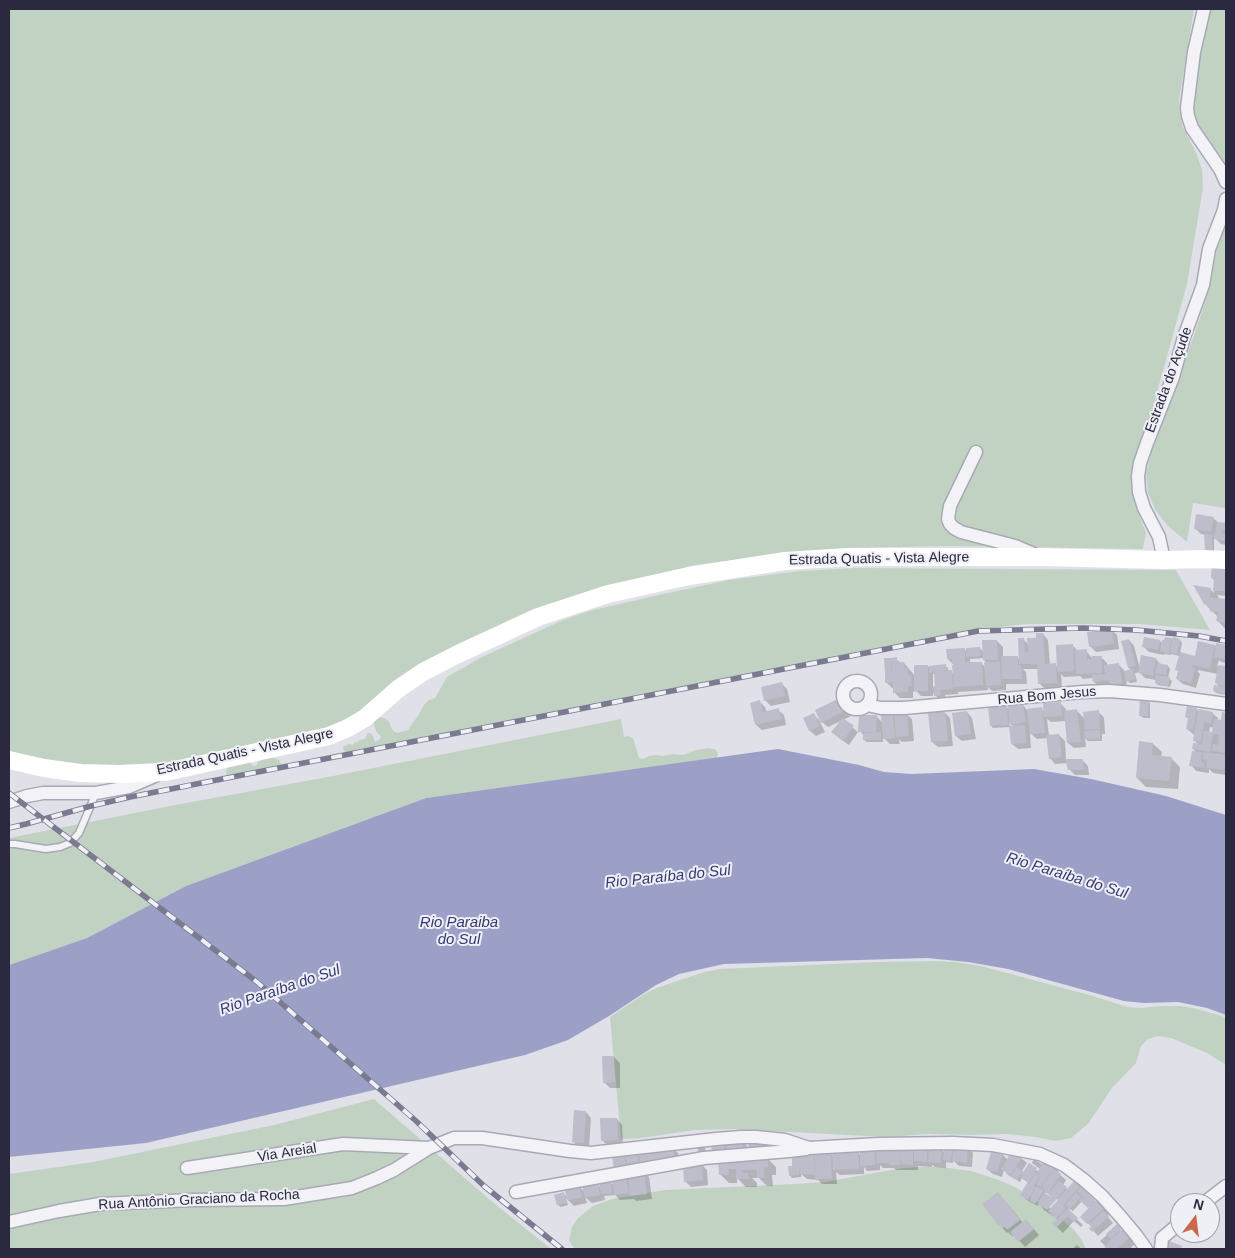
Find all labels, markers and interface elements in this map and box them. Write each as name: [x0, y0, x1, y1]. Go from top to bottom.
street label: Estrada do Açude: [1142, 325, 1196, 435]
street label: Estrada Quatis - Vista Alegre: [789, 549, 969, 569]
street label: Rua Bom Jesus: [997, 683, 1097, 709]
street label: Estrada Quatis - Vista Alegre: [155, 725, 335, 779]
water label: Rio Paraíba do Sul: [1004, 849, 1130, 903]
water label: Rio Paraíba do Sul: [604, 861, 732, 893]
water label: Rio Paraiba do Sul: [420, 914, 498, 949]
water label: Rio Paraíba do Sul: [218, 961, 342, 1019]
street label: Via Areial: [256, 1140, 318, 1166]
street label: Rua Antônio Graciano da Rocha: [98, 1186, 300, 1214]
north arrow: [1170, 1193, 1220, 1243]
text: N: [1192, 1195, 1206, 1214]

